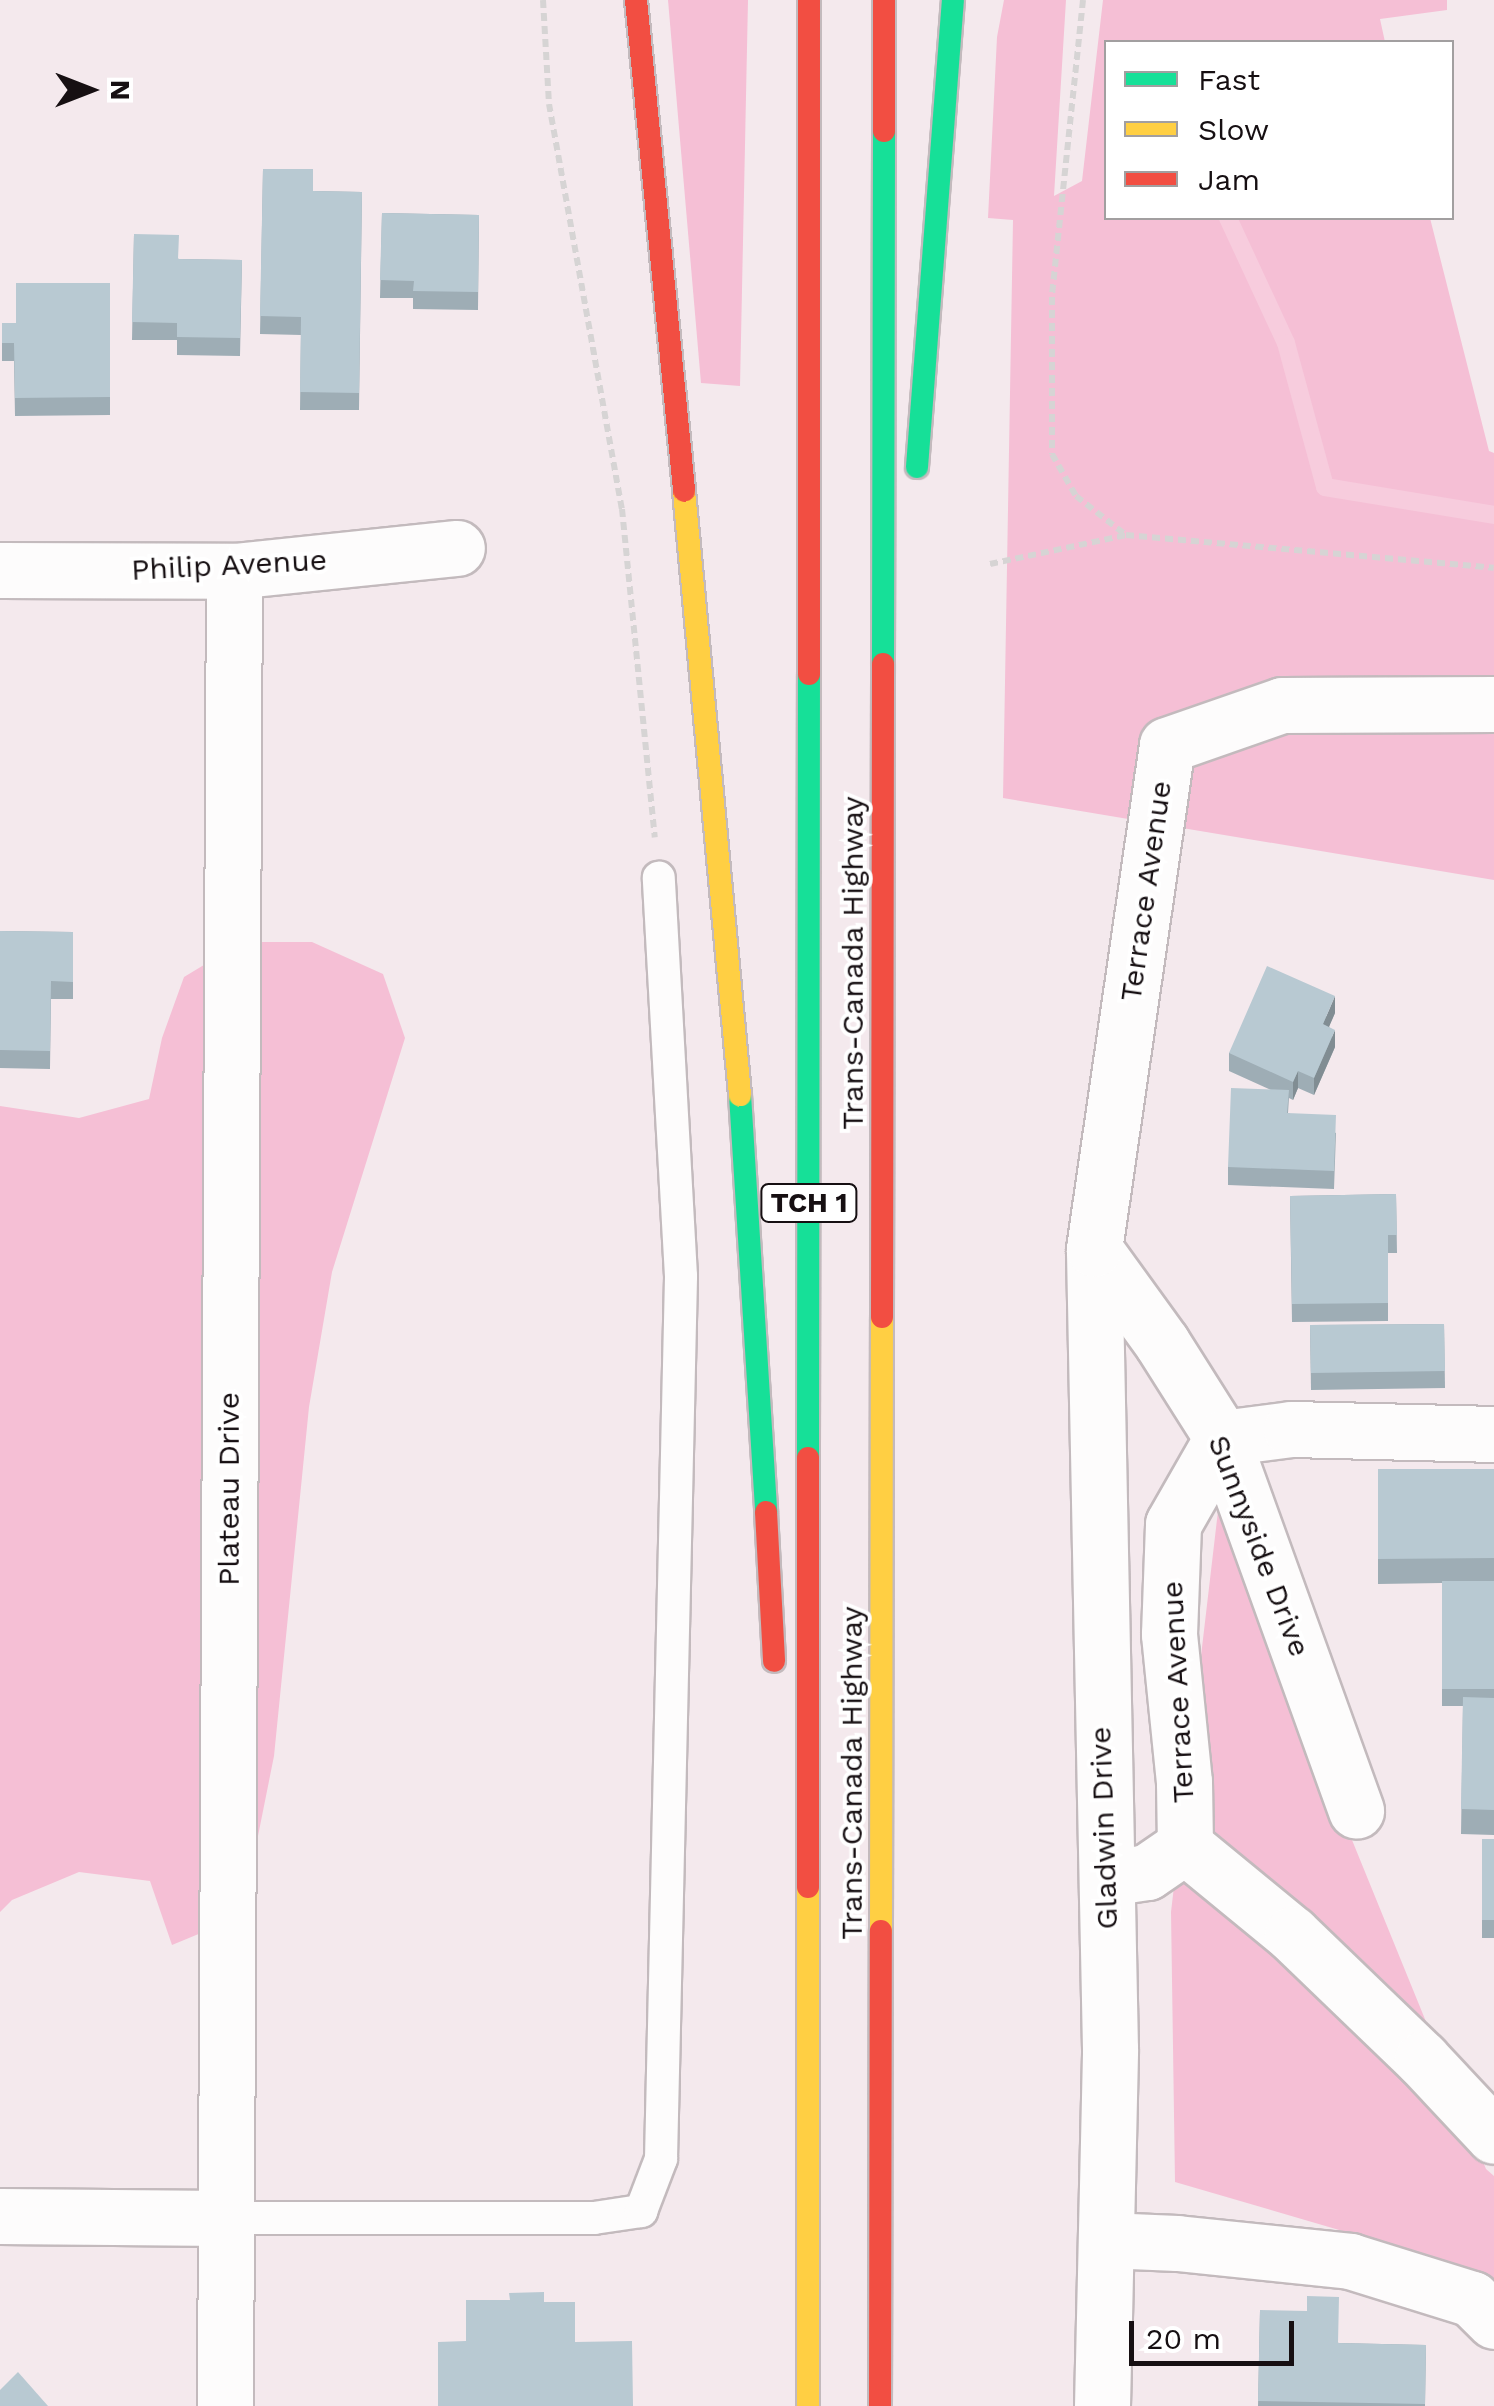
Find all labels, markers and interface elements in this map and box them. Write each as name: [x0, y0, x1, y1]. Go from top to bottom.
north arrow: [40, 40, 140, 140]
legend: [1104, 40, 1454, 220]
text: Fast: [1198, 62, 1260, 97]
text: N: [104, 80, 137, 100]
text: Slow: [1198, 112, 1269, 147]
text: Jam: [1198, 162, 1260, 197]
street label: Philip Avenue: [130, 542, 328, 588]
street label: Terrace Avenue: [1113, 778, 1179, 1004]
street label: Trans-Canada Highway: [835, 796, 871, 1130]
road number: TCH 1: [759, 1180, 859, 1226]
street label: Plateau Drive: [211, 1392, 247, 1586]
street label: Sunnyside Drive: [1200, 1430, 1318, 1662]
street label: Terrace Avenue: [1154, 1579, 1202, 1805]
street label: Trans-Canada Highway: [834, 1606, 870, 1940]
street label: Gladwin Drive: [1082, 1726, 1126, 1930]
scale bar: [1134, 2301, 1299, 2363]
text: 20 m: [1146, 2321, 1221, 2356]

